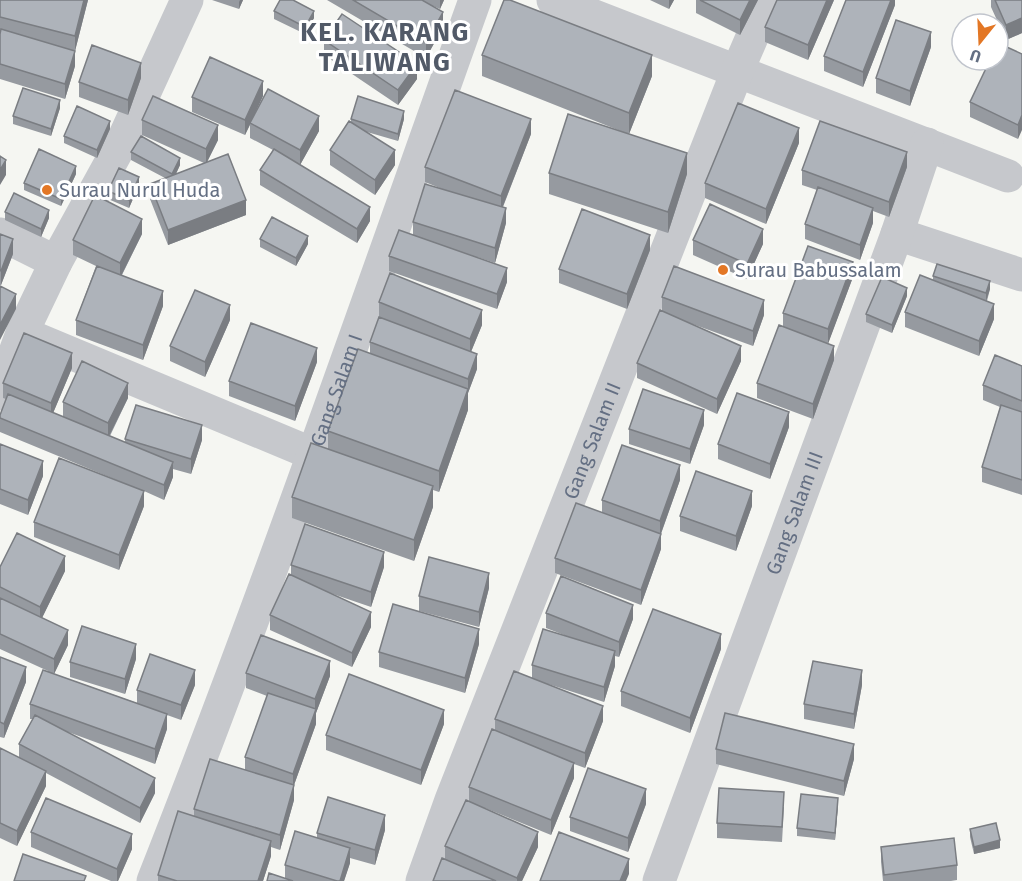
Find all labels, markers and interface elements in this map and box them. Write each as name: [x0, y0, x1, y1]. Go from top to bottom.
north arrow: [950, 12, 1010, 72]
district label: KEL. KARANG TALIWANG: [300, 17, 470, 78]
text: U: [968, 45, 983, 66]
place label: Surau Nurul Huda: [59, 178, 220, 202]
marker: Surau Nurul Huda: [40, 183, 54, 197]
place label: Surau Babussalam: [735, 258, 902, 282]
marker: Surau Babussalam: [716, 263, 730, 277]
street label: Gang Salam I: [305, 331, 367, 450]
street label: Gang Salam II: [558, 379, 626, 503]
street label: Gang Salam III: [761, 448, 828, 578]

